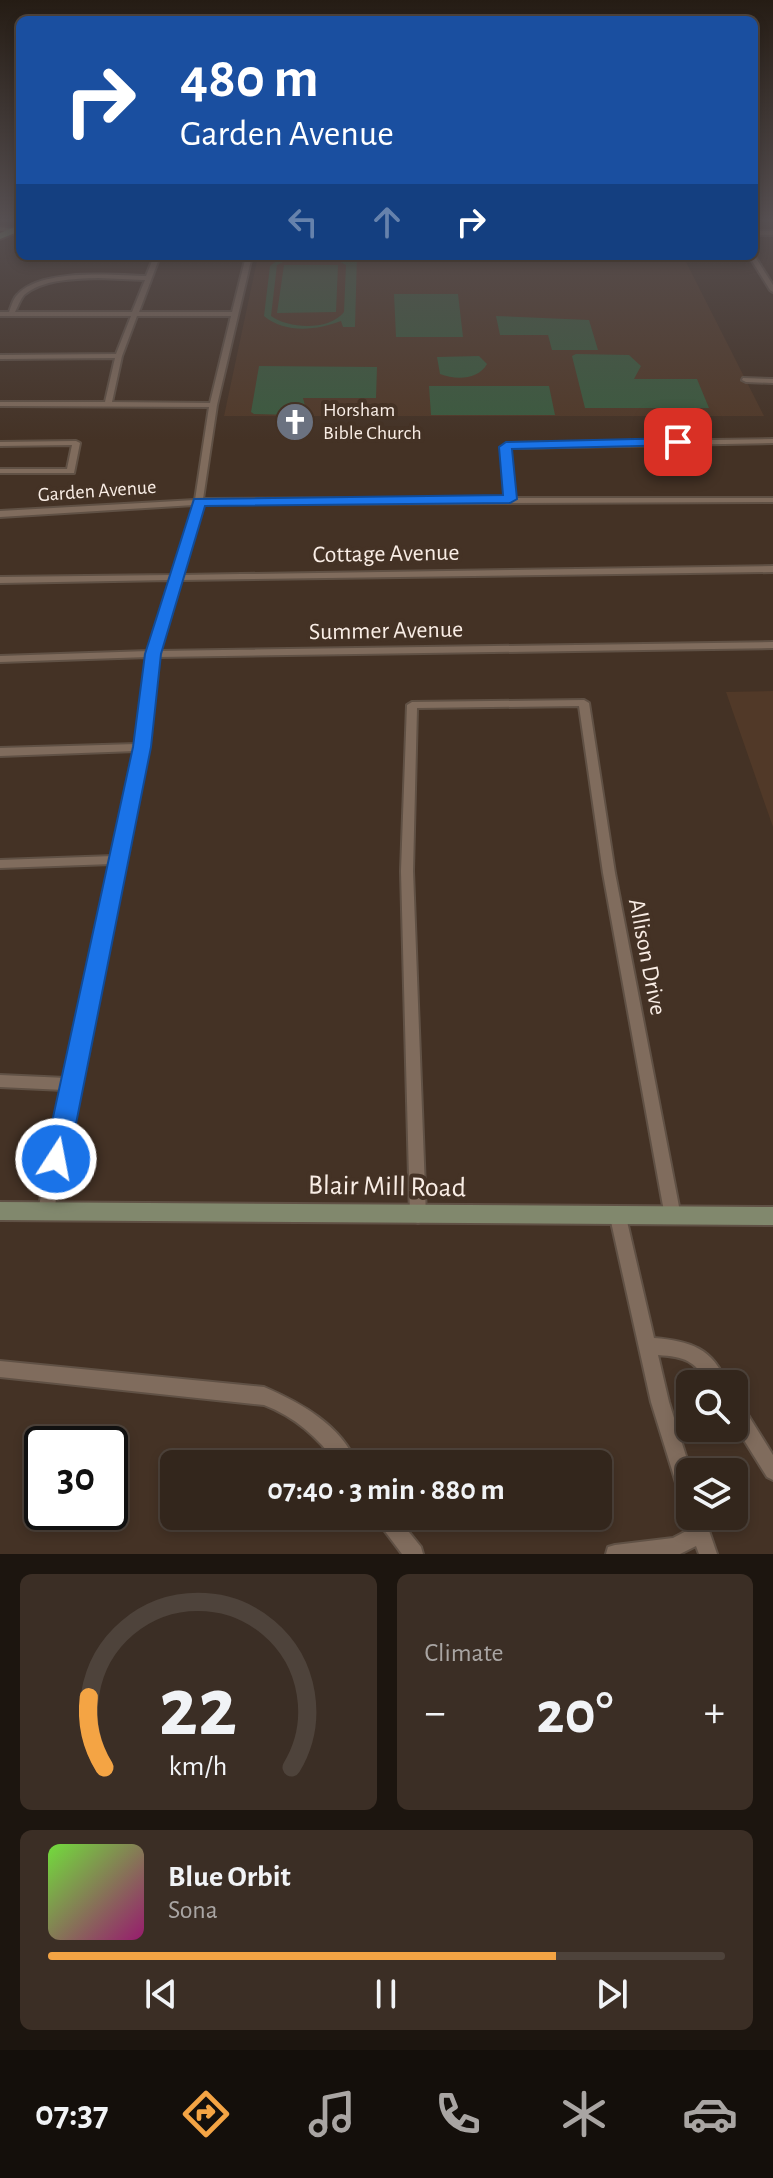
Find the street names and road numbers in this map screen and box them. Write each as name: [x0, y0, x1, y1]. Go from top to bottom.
street label: Garden Avenue: [37, 477, 157, 505]
street label: Cottage Avenue: [312, 541, 460, 567]
street label: Summer Avenue: [309, 618, 463, 644]
street label: Allison Drive: [624, 897, 670, 1017]
street label: Blair Mill Road: [308, 1172, 466, 1202]

